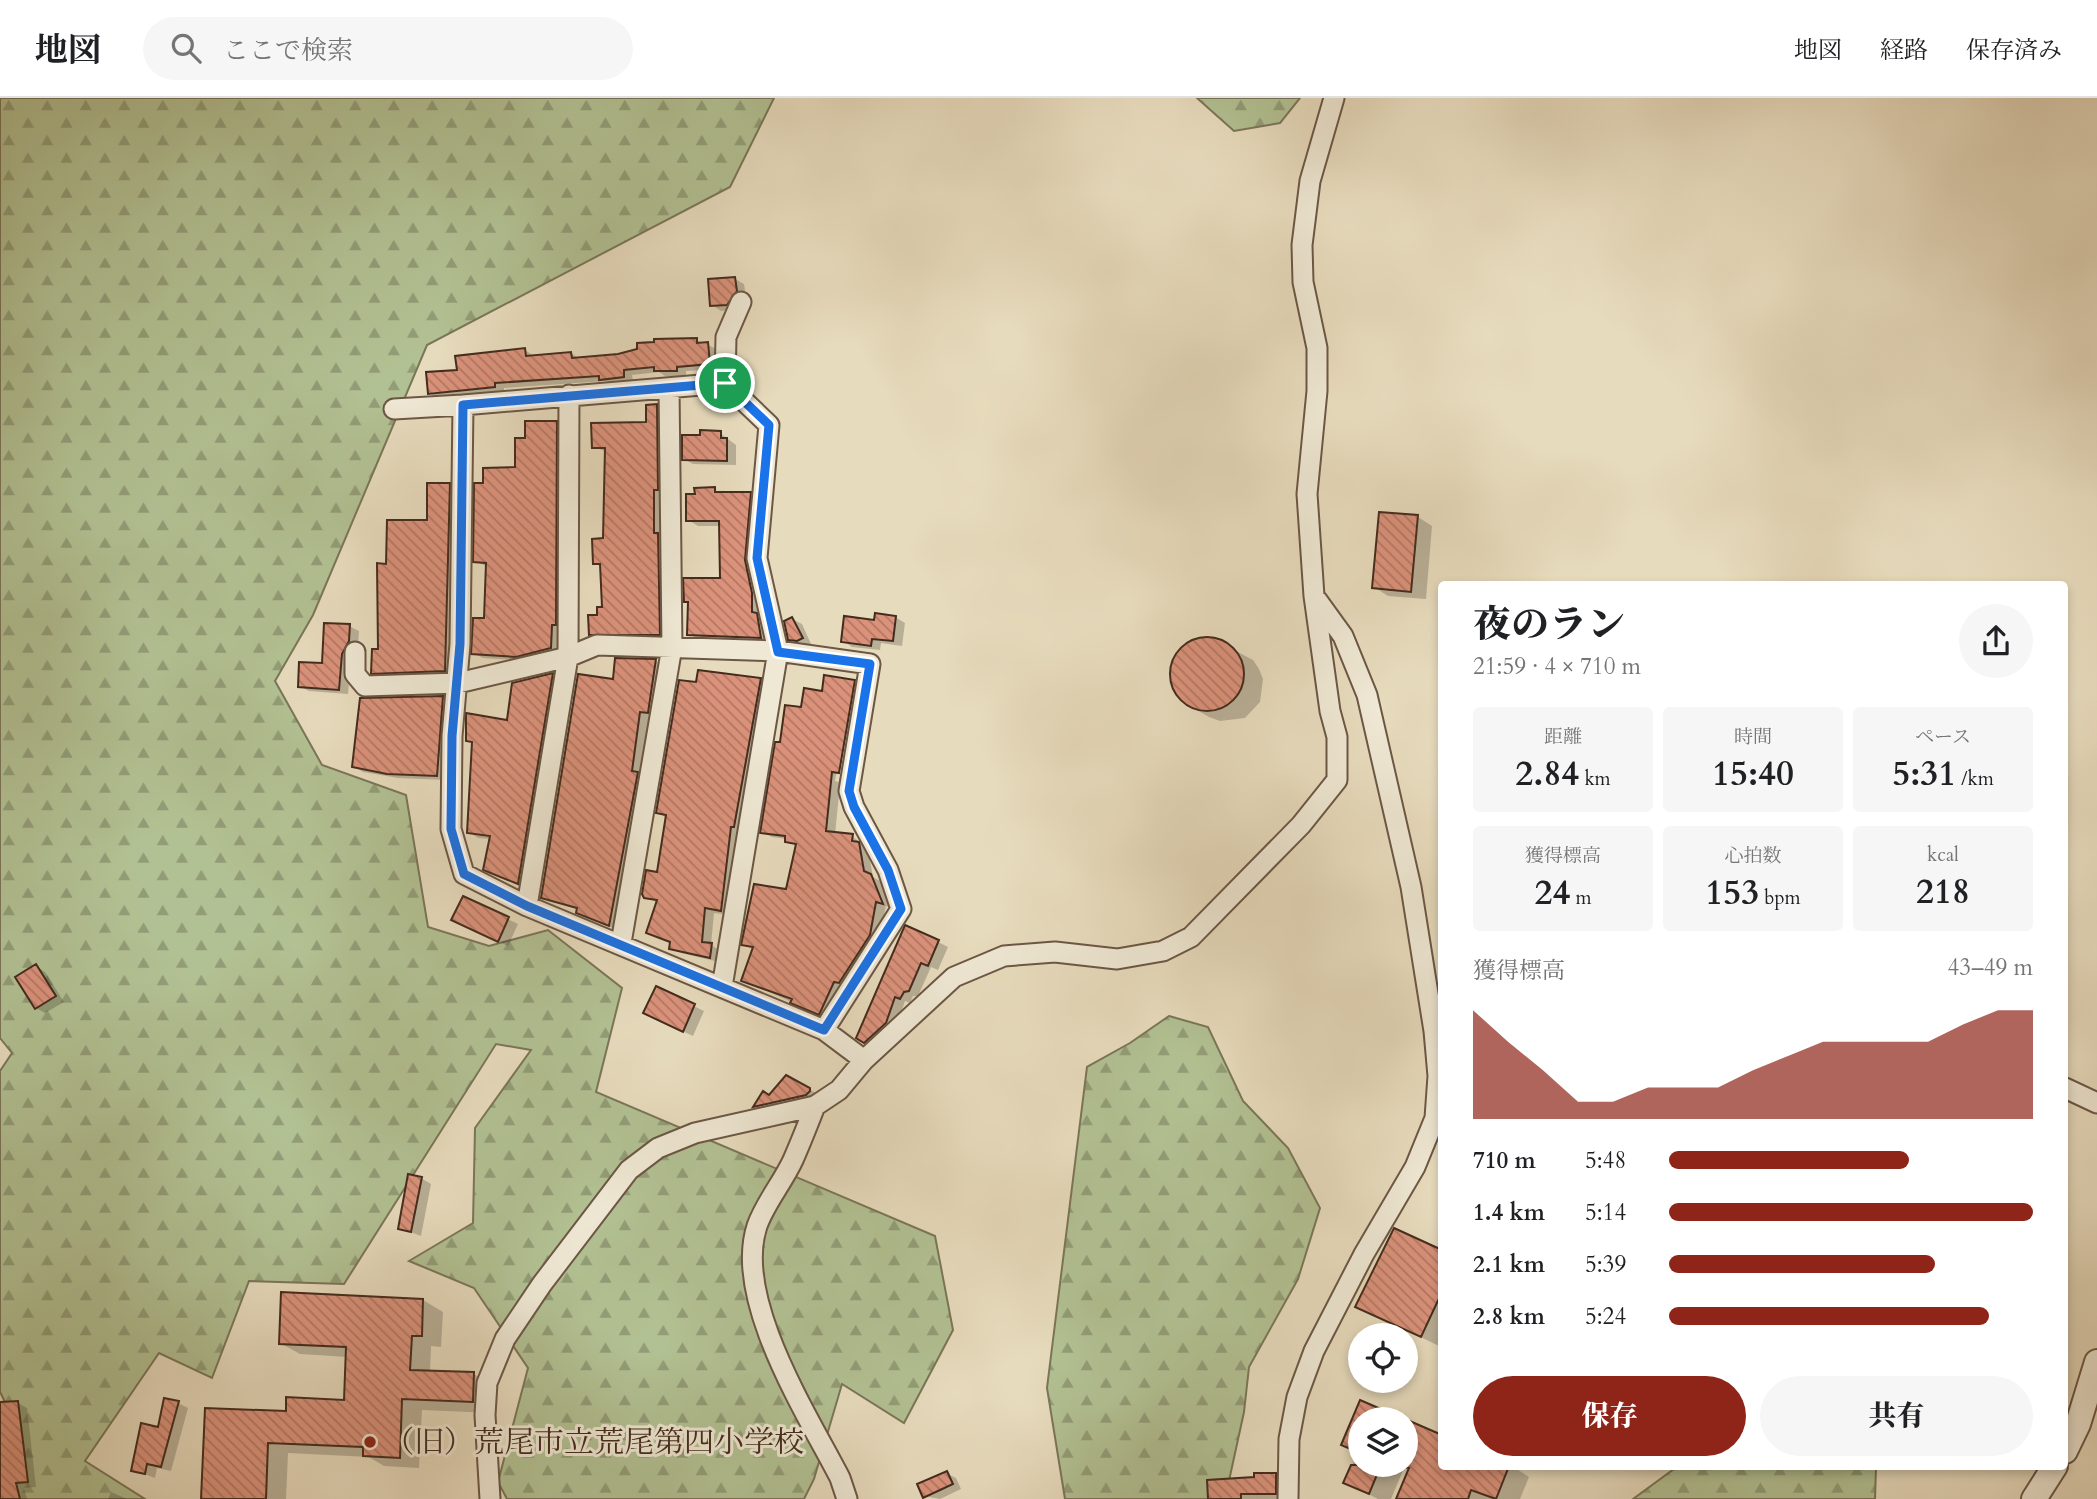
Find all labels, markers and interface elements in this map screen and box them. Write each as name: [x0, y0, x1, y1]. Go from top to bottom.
search box: [143, 17, 633, 80]
text: 地図: [35, 28, 101, 73]
icon: search: [167, 29, 205, 67]
text: ここで検索: [223, 33, 353, 68]
text: 地図: [1794, 34, 1842, 67]
text: 経路: [1880, 34, 1928, 67]
text: 保存済み: [1966, 34, 2062, 67]
pin: [695, 353, 755, 413]
icon: arrive: [706, 364, 744, 402]
text: 夜のラン: [1473, 599, 1625, 651]
button: share: [1959, 604, 2033, 678]
text: 21:59 · 4 × 710 m: [1473, 651, 1641, 682]
text: 距離: [1544, 724, 1582, 750]
text: 時間: [1734, 724, 1772, 750]
text: ペース: [1915, 724, 1971, 750]
text: 2.84: [1515, 750, 1579, 798]
text: 15:40: [1712, 750, 1794, 798]
text: 5:31: [1892, 750, 1956, 798]
text: km: [1579, 766, 1611, 792]
text: /km: [1956, 766, 1994, 792]
text: kcal: [1927, 842, 1959, 868]
text: 獲得標高: [1525, 843, 1601, 869]
text: 心拍数: [1724, 843, 1782, 869]
text: 218: [1916, 868, 1970, 916]
text: 24: [1534, 869, 1570, 917]
text: 153: [1705, 869, 1759, 917]
text: m: [1570, 885, 1592, 911]
text: bpm: [1759, 885, 1801, 911]
text: 43–49 m: [1948, 952, 2033, 983]
text: 獲得標高: [1473, 955, 1565, 986]
text: 710 m: [1473, 1145, 1536, 1176]
text: 5:48: [1585, 1145, 1626, 1176]
text: 1.4 km: [1473, 1197, 1545, 1228]
text: 5:14: [1585, 1197, 1626, 1228]
text: 2.1 km: [1473, 1249, 1545, 1280]
text: 5:39: [1585, 1249, 1626, 1280]
text: 2.8 km: [1473, 1301, 1545, 1332]
text: 5:24: [1585, 1301, 1626, 1332]
map controls: [1348, 1323, 1418, 1477]
button: locate: [1348, 1323, 1418, 1393]
button: 保存: [1473, 1376, 1746, 1456]
button: 共有: [1760, 1376, 2033, 1456]
button: layers: [1348, 1407, 1418, 1477]
place label: （旧）荒尾市立荒尾第四小学校: [384, 1422, 804, 1463]
marker: （旧）荒尾市立荒尾第四小学校: [362, 1434, 378, 1450]

